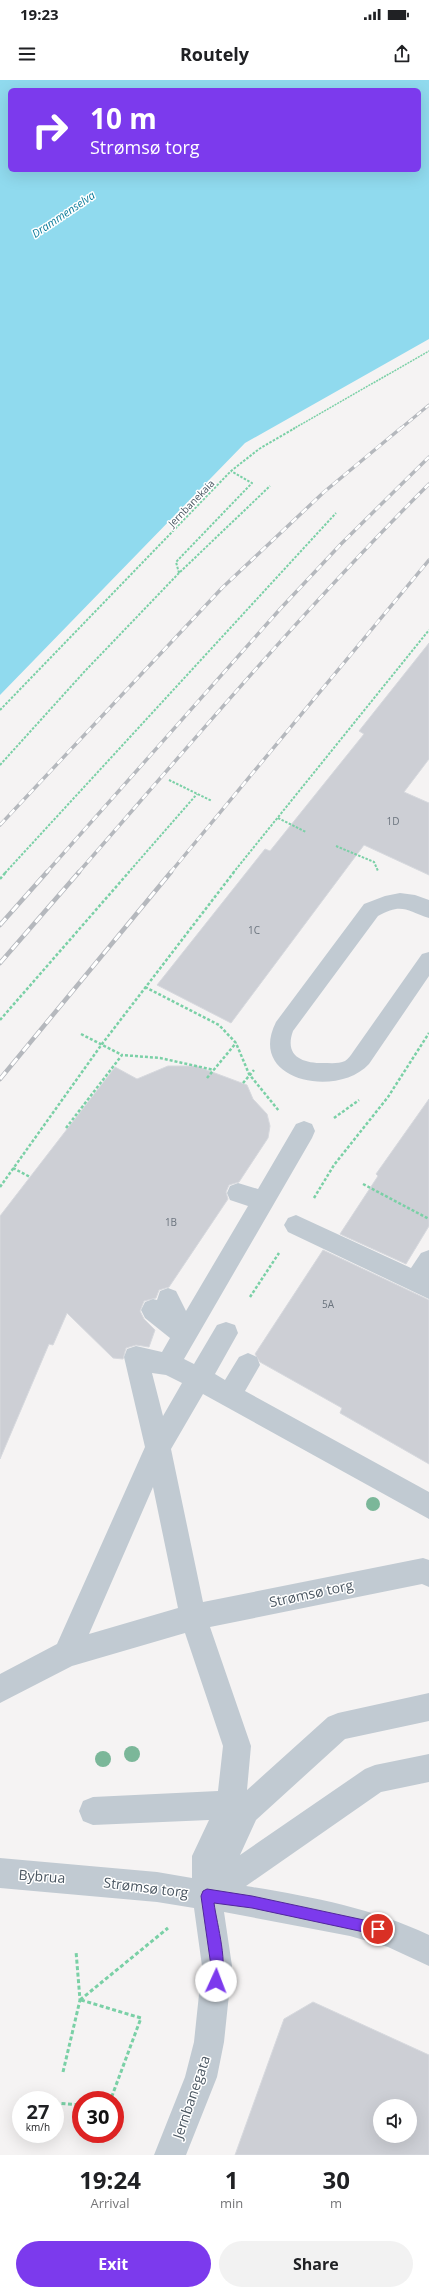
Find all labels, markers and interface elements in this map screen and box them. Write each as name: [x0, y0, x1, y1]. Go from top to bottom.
text: 19:23: [20, 4, 59, 24]
text: Routely: [180, 42, 249, 66]
icon: menu: [16, 43, 38, 65]
icon: share: [391, 43, 413, 65]
text: 10 m: [90, 99, 157, 137]
icon: right: [24, 104, 76, 156]
text: Strømsø torg: [90, 135, 200, 159]
water label: Drammenselva: [28, 187, 98, 241]
street label: Jernbanekaia: [164, 476, 217, 530]
house number: 1D: [387, 814, 399, 828]
house number: 1C: [248, 923, 260, 937]
house number: 1B: [165, 1215, 177, 1229]
house number: 5A: [322, 1297, 335, 1311]
street label: Strømsø torg: [267, 1575, 355, 1611]
street label: Bybrua: [18, 1865, 66, 1887]
street label: Strømsø torg: [103, 1872, 190, 1902]
pin: [361, 1912, 395, 1946]
icon: arrive: [367, 1918, 389, 1940]
position arrow: [195, 1960, 237, 2002]
street label: Jernbanegata: [167, 2053, 214, 2143]
speed limit sign: 30: [72, 2091, 124, 2143]
text: 27: [27, 2098, 49, 2125]
map controls: [373, 2099, 417, 2143]
button: sound: [373, 2099, 417, 2143]
text: km/h: [26, 2120, 50, 2134]
text: 19:24: [79, 2163, 141, 2196]
text: 1: [225, 2163, 239, 2196]
text: 30: [322, 2163, 350, 2196]
text: Arrival: [90, 2194, 130, 2212]
text: min: [220, 2194, 243, 2212]
text: m: [330, 2194, 342, 2212]
button: Exit: [16, 2241, 211, 2287]
button: Share: [219, 2241, 413, 2287]

